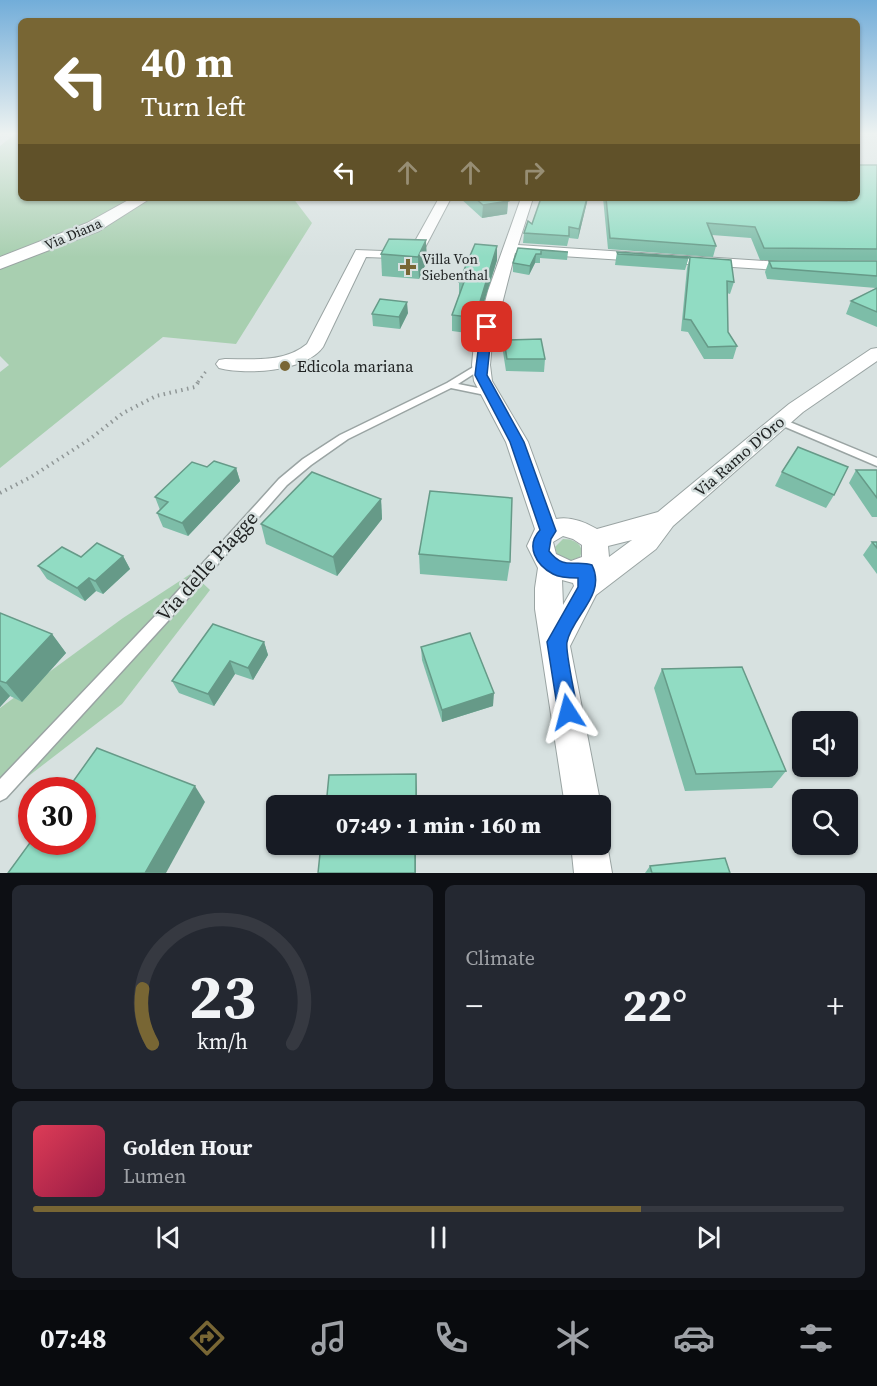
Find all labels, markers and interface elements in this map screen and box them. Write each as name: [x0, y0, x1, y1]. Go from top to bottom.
text: 40 m: [141, 33, 234, 91]
icon: left: [42, 42, 120, 120]
text: Turn left: [141, 88, 245, 125]
icon: left: [328, 156, 361, 189]
icon: ahead: [391, 156, 424, 189]
icon: ahead: [454, 156, 487, 189]
icon: right: [517, 156, 550, 189]
street label: Via Diana: [41, 213, 105, 255]
place label: Villa Von Siebenthal: [422, 249, 488, 285]
marker: Villa Von Siebenthal: [399, 258, 417, 276]
pin: [461, 301, 512, 352]
icon: arrive: [470, 310, 503, 343]
place label: Edicola mariana: [297, 355, 414, 377]
marker: Edicola mariana: [278, 359, 292, 373]
street label: Via Ramo D'Oro: [689, 411, 789, 501]
street label: Via delle Piagge: [150, 505, 264, 627]
position arrow: [536, 680, 600, 744]
map controls: [792, 711, 858, 855]
button: sound: [792, 711, 858, 777]
speed limit sign: 30: [18, 777, 96, 855]
button: search: [792, 789, 858, 855]
text: 07:49 · 1 min · 160 m: [336, 810, 541, 840]
text: Climate: [466, 944, 535, 972]
text: 23: [188, 953, 256, 1039]
text: 22°: [623, 974, 687, 1036]
text: −: [466, 983, 483, 1028]
text: +: [826, 983, 844, 1028]
text: km/h: [197, 1027, 248, 1056]
text: Golden Hour: [123, 1132, 252, 1162]
text: Lumen: [123, 1162, 186, 1190]
icon: previous: [152, 1221, 185, 1254]
icon: pause: [422, 1221, 455, 1254]
icon: next: [692, 1221, 725, 1254]
icon: directions: [186, 1317, 228, 1359]
icon: music: [308, 1317, 350, 1359]
icon: phone: [430, 1317, 472, 1359]
icon: climate: [552, 1317, 594, 1359]
icon: car: [673, 1317, 715, 1359]
icon: filters: [795, 1317, 837, 1359]
text: 07:48: [40, 1320, 107, 1357]

